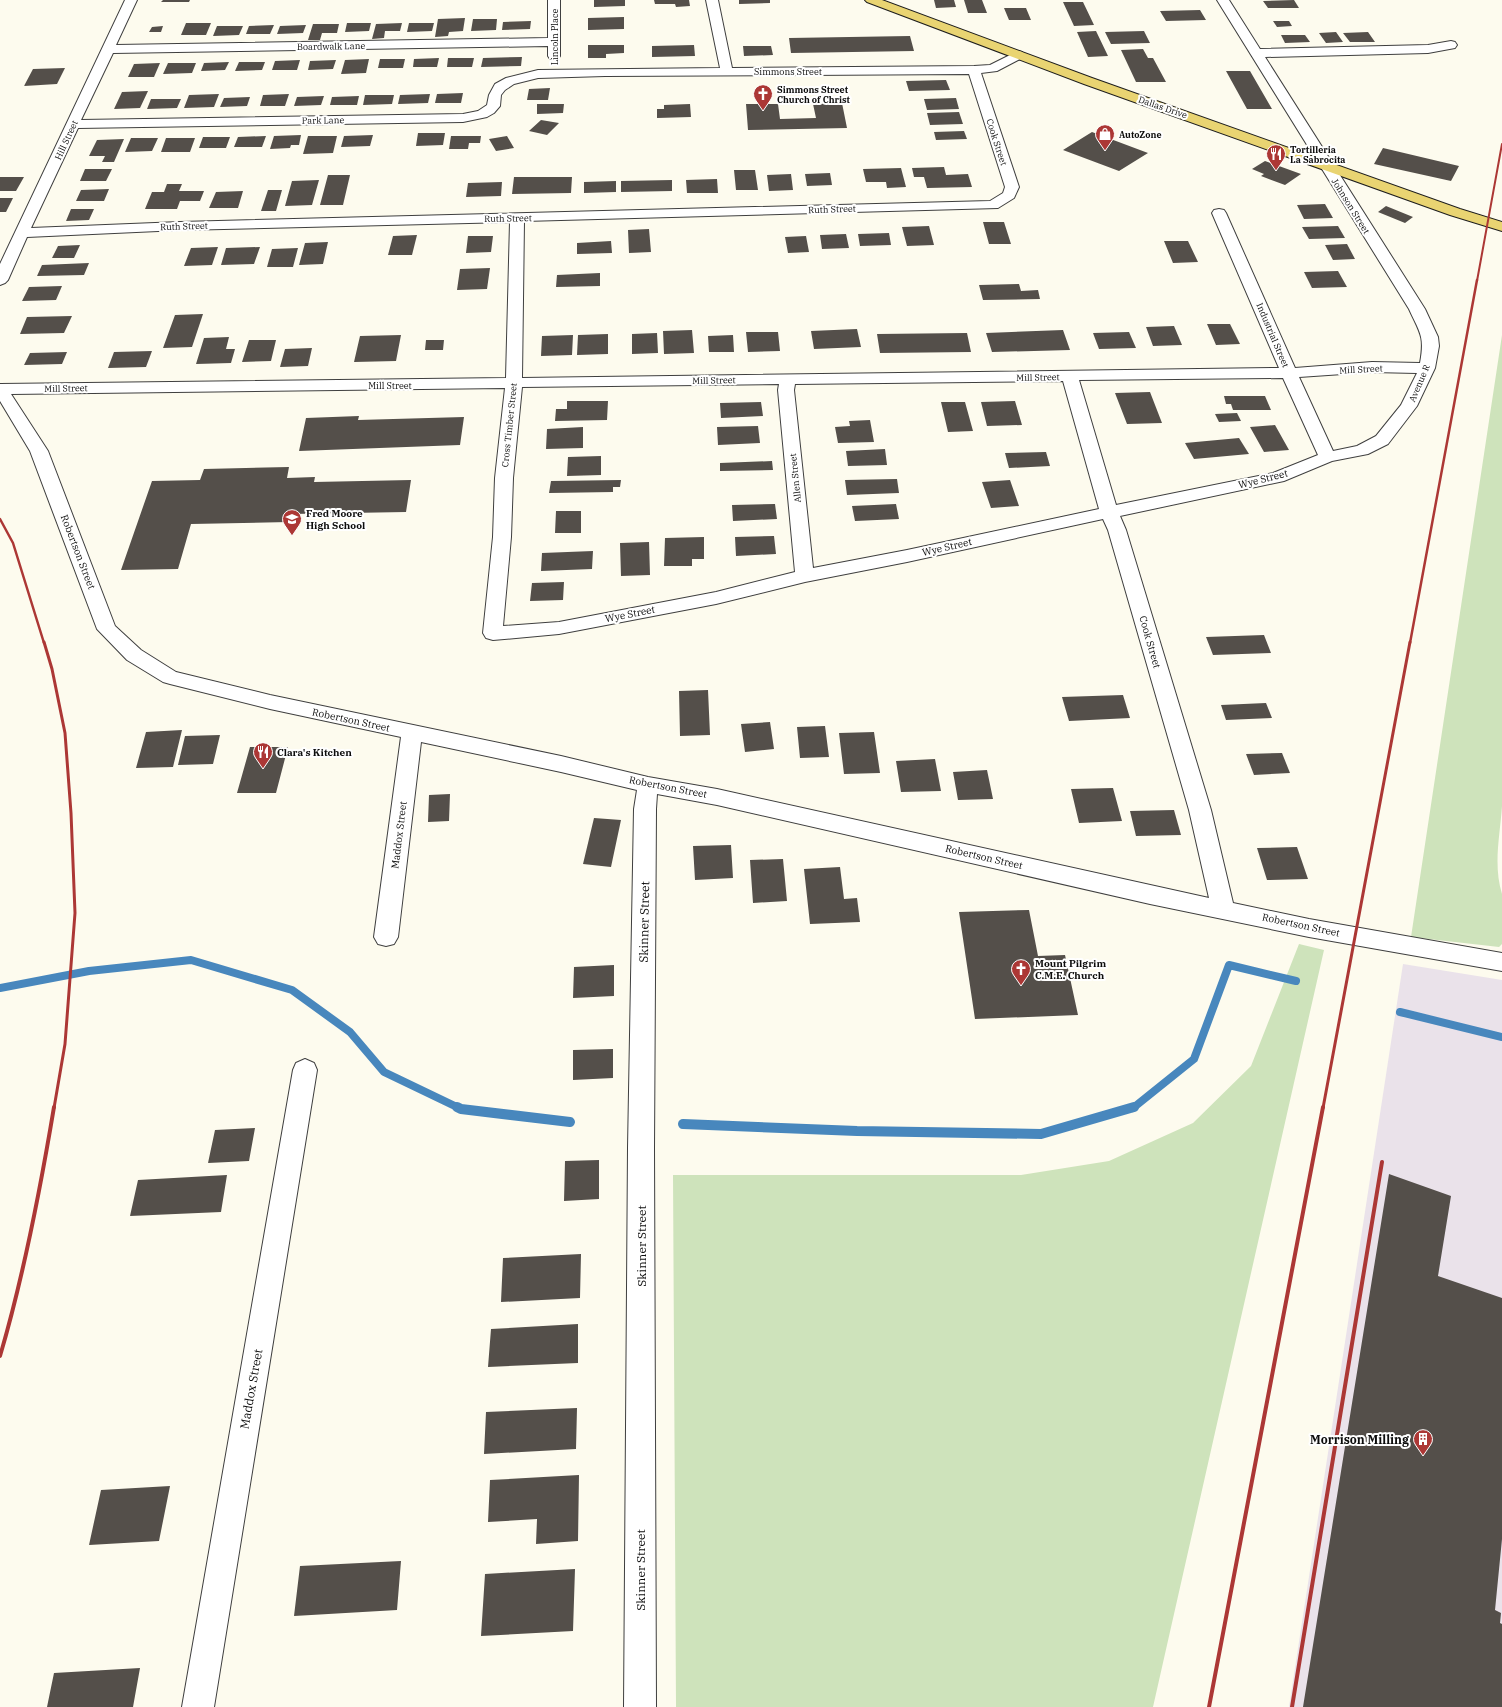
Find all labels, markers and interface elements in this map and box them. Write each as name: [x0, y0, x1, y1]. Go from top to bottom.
street label: Lincoln Place: [549, 8, 560, 65]
street label: Boardwalk Lane: [297, 40, 365, 52]
street label: Simmons Street: [754, 66, 822, 77]
church icon: Simmons Street Church of Christ: [752, 83, 774, 111]
place label: Simmons Street Church of Christ: [777, 84, 850, 105]
street label: Dallas Drive: [1137, 94, 1189, 121]
street label: Park Lane: [302, 114, 345, 126]
street label: Cook Street: [984, 117, 1010, 167]
street label: Hill Street: [52, 118, 80, 162]
shop icon: AutoZone: [1094, 123, 1116, 151]
place label: AutoZone: [1119, 129, 1161, 140]
restaurant icon: Tortilleria La Sabrocita: [1265, 143, 1287, 171]
place label: Tortilleria La Sabrocita: [1290, 144, 1345, 165]
street label: Johnson Street: [1330, 176, 1372, 236]
street label: Ruth Street: [808, 203, 856, 215]
street label: Ruth Street: [484, 212, 532, 224]
street label: Ruth Street: [160, 220, 208, 232]
street label: Industrial Street: [1254, 301, 1292, 369]
street label: Mill Street: [1339, 362, 1383, 376]
street label: Avenue R: [1406, 363, 1432, 403]
street label: Mill Street: [1016, 371, 1060, 383]
street label: Mill Street: [692, 374, 736, 386]
street label: Mill Street: [368, 380, 412, 391]
street label: Mill Street: [44, 382, 88, 394]
street label: Cross Timber Street: [499, 382, 519, 468]
street label: Allen Street: [787, 453, 803, 503]
street label: Wye Street: [1237, 466, 1290, 491]
place label: Fred Moore High School: [306, 507, 365, 532]
school or university icon: Fred Moore High School: [281, 508, 303, 536]
street label: Robertson Street: [58, 513, 98, 592]
street label: Wye Street: [921, 535, 974, 559]
street label: Wye Street: [604, 603, 657, 625]
street label: Cook Street: [1136, 614, 1164, 670]
street label: Robertson Street: [311, 705, 391, 735]
restaurant icon: Clara's Kitchen: [252, 741, 274, 769]
place label: Clara's Kitchen: [277, 746, 352, 759]
street label: Robertson Street: [628, 773, 708, 801]
street label: Maddox Street: [388, 800, 410, 869]
street label: Robertson Street: [944, 842, 1024, 872]
street label: Skinner Street: [636, 881, 652, 963]
street label: Robertson Street: [1261, 910, 1341, 940]
place label: Mount Pilgrim C.M.E. Church: [1035, 957, 1106, 982]
church icon: Mount Pilgrim C.M.E. Church: [1010, 958, 1032, 986]
street label: Skinner Street: [634, 1205, 649, 1287]
street label: Maddox Street: [237, 1348, 265, 1430]
building icon: Morrison Milling: [1412, 1428, 1434, 1456]
place label: Morrison Milling: [1310, 1432, 1409, 1447]
street label: Skinner Street: [633, 1529, 648, 1611]

